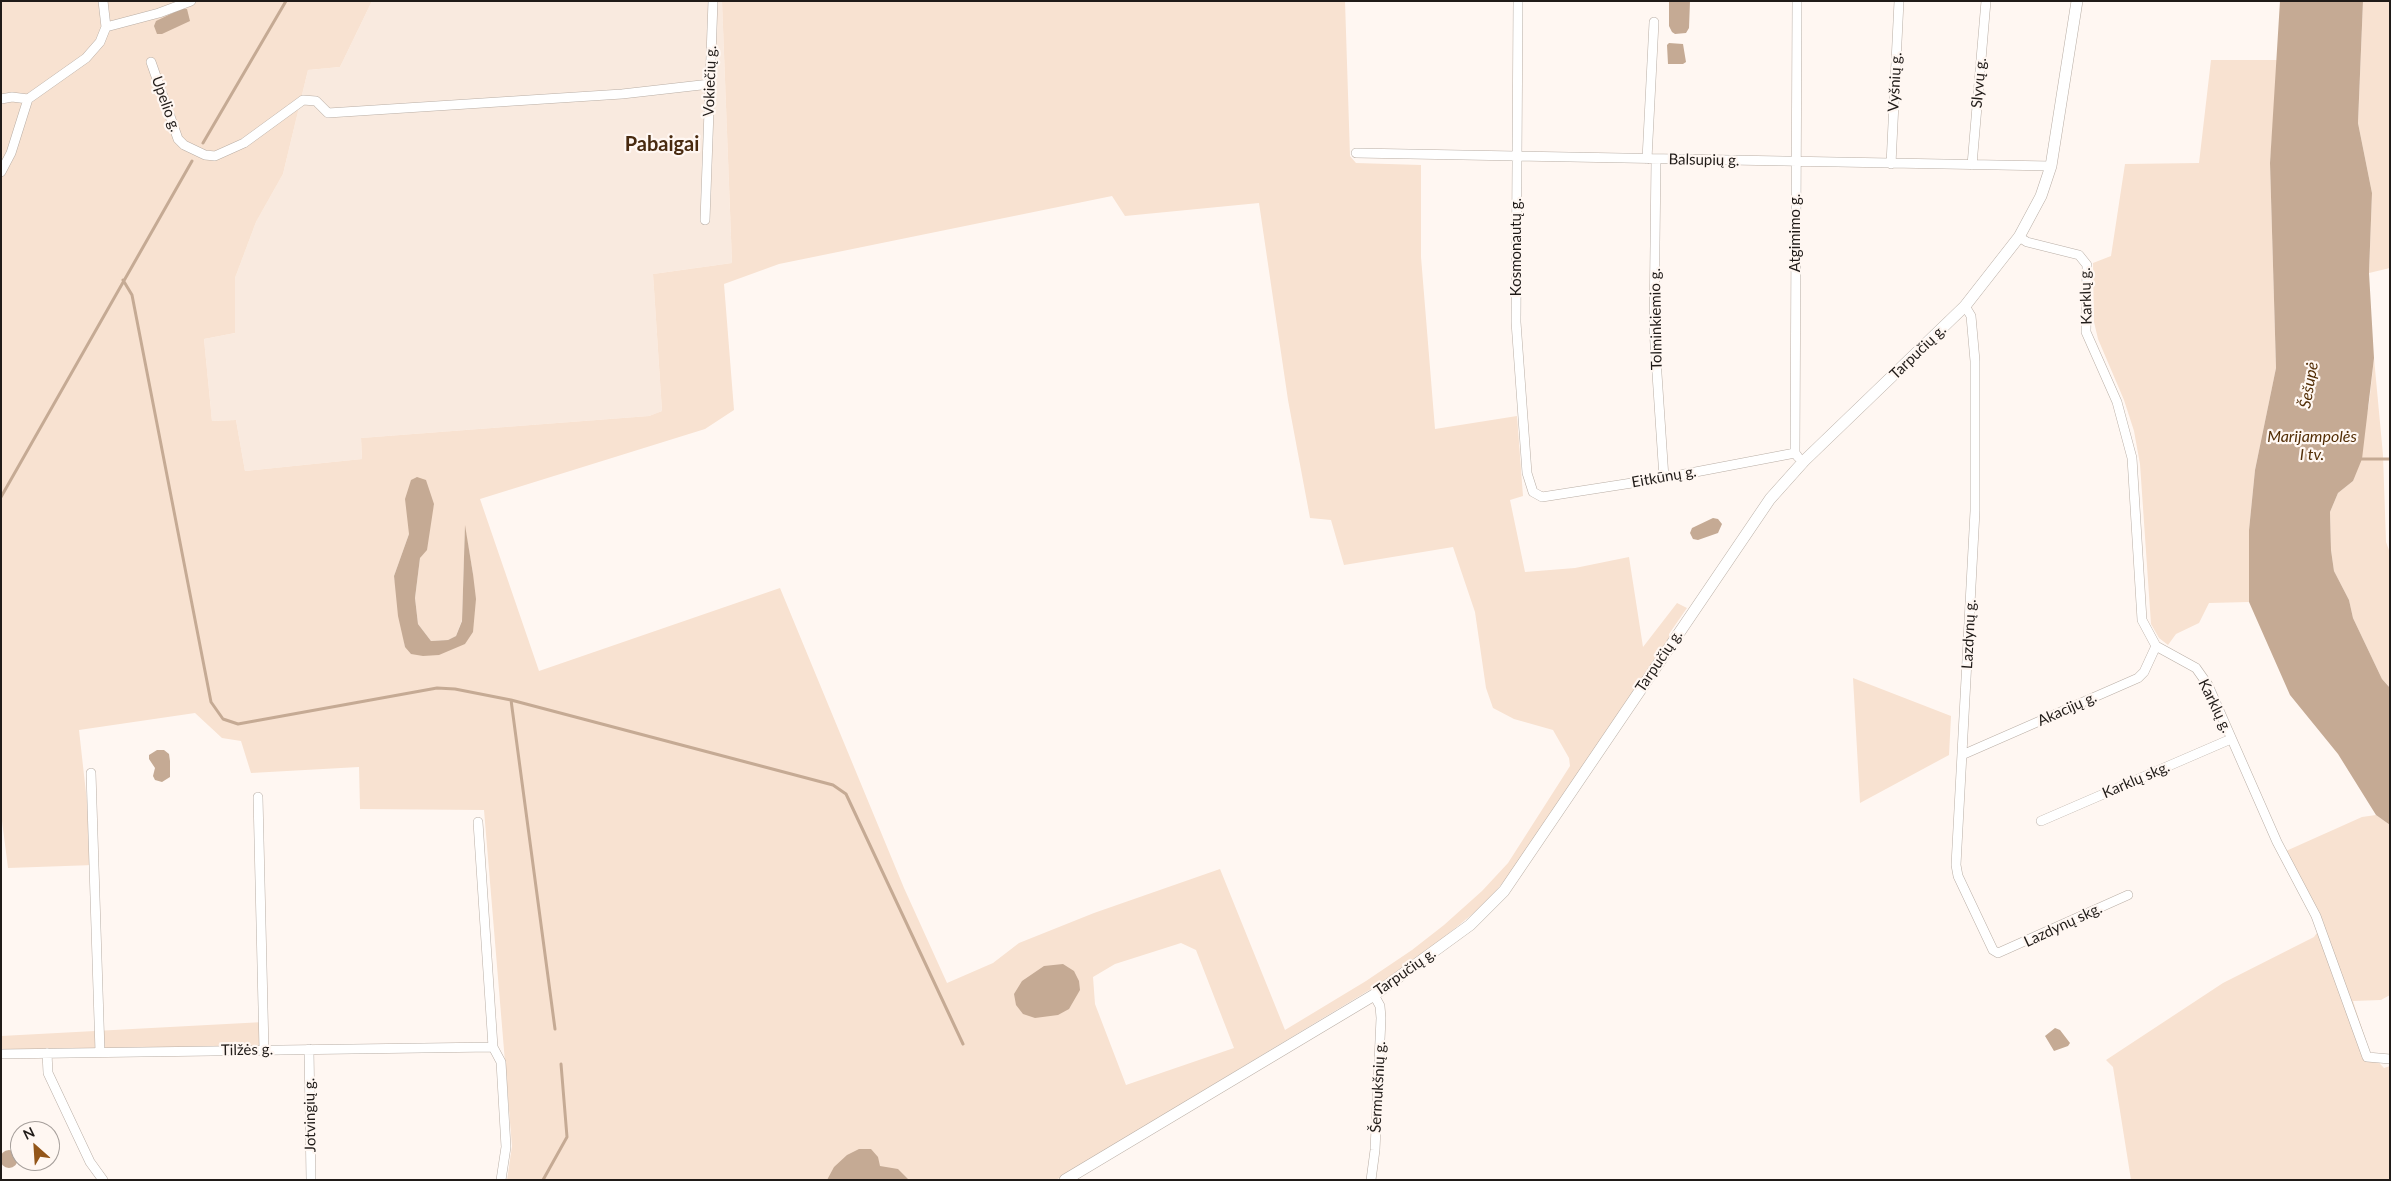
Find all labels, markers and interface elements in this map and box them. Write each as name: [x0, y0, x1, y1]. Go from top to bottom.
street label: Vokiečių g.: [700, 45, 720, 117]
street label: Vyšnių g.: [1884, 52, 1906, 112]
street label: Slyvų g.: [1968, 57, 1990, 109]
street label: Upelio g.: [148, 74, 184, 134]
district label: Pabaigai: [625, 133, 699, 157]
street label: Balsupių g.: [1668, 150, 1740, 170]
street label: Atgimimo g.: [1786, 194, 1804, 272]
street label: Kosmonautų g.: [1507, 198, 1525, 296]
street label: Karklų g.: [2076, 267, 2096, 325]
street label: Tolminkiemio g.: [1646, 268, 1666, 370]
street label: Tarpučių g.: [1886, 321, 1950, 383]
water label: Šešupė: [2295, 360, 2323, 410]
water label: Marijampolės I tv.: [2267, 427, 2357, 465]
street label: Eitkūnų g.: [1630, 462, 1698, 492]
street label: Lazdynų g.: [1958, 599, 1980, 669]
street label: Tarpučių g.: [1632, 626, 1686, 696]
street label: Karklų g.: [2194, 676, 2236, 736]
street label: Akacijų g.: [2035, 688, 2099, 730]
street label: Karklų skg.: [2100, 758, 2172, 802]
street label: Lazdynų skg.: [2021, 899, 2105, 951]
street label: Tarpučių g.: [1371, 944, 1439, 1000]
street label: Tilžės g.: [221, 1041, 273, 1059]
street label: Šermukšnių g.: [1367, 1041, 1389, 1133]
street label: Jotvingių g.: [300, 1078, 320, 1152]
north arrow: [10, 1121, 60, 1171]
text: N: [20, 1123, 37, 1143]

